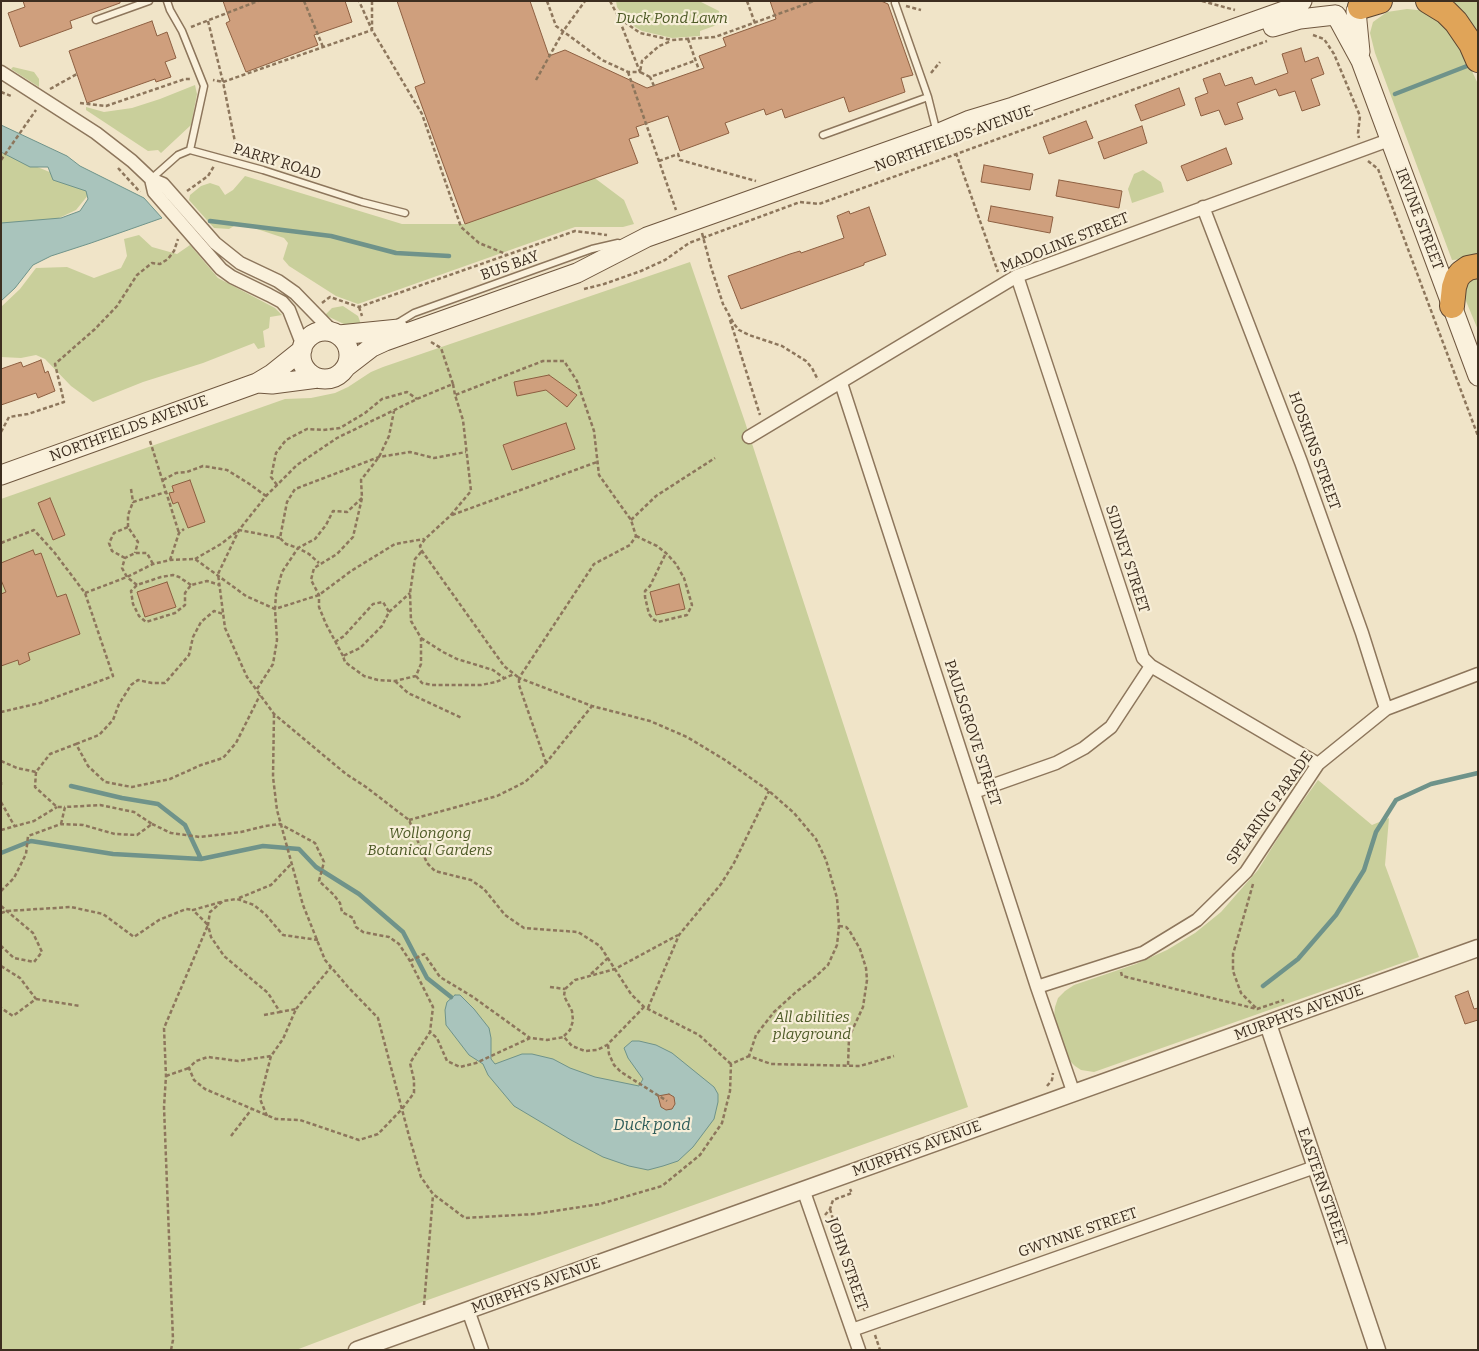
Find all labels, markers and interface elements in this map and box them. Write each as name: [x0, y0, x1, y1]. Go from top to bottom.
park label: Duck Pond Lawn: [616, 10, 728, 28]
street label: NORTHFIELDS AVENUE: [872, 102, 1036, 176]
street label: PARRY ROAD: [231, 140, 323, 184]
street label: IRVINE STREET: [1391, 166, 1447, 272]
street label: MADOLINE STREET: [998, 209, 1132, 277]
street label: BUS BAY: [478, 247, 542, 285]
street label: HOSKINS STREET: [1284, 389, 1344, 513]
street label: NORTHFIELDS AVENUE: [47, 392, 211, 466]
street label: SIDNEY STREET: [1101, 503, 1153, 615]
street label: PAULSGROVE STREET: [940, 658, 1004, 808]
street label: SPEARING PARADE: [1223, 748, 1317, 868]
park label: Wollongong Botanical Gardens: [367, 825, 493, 860]
street label: MURPHYS AVENUE: [1232, 981, 1366, 1045]
park label: All abilities playground: [773, 1009, 851, 1044]
water label: Duck pond: [613, 1116, 691, 1136]
street label: MURPHYS AVENUE: [850, 1117, 984, 1181]
street label: EASTERN STREET: [1293, 1125, 1351, 1249]
street label: GWYNNE STREET: [1016, 1204, 1140, 1262]
street label: JOHN STREET: [823, 1215, 871, 1313]
street label: MURPHYS AVENUE: [469, 1254, 603, 1318]

